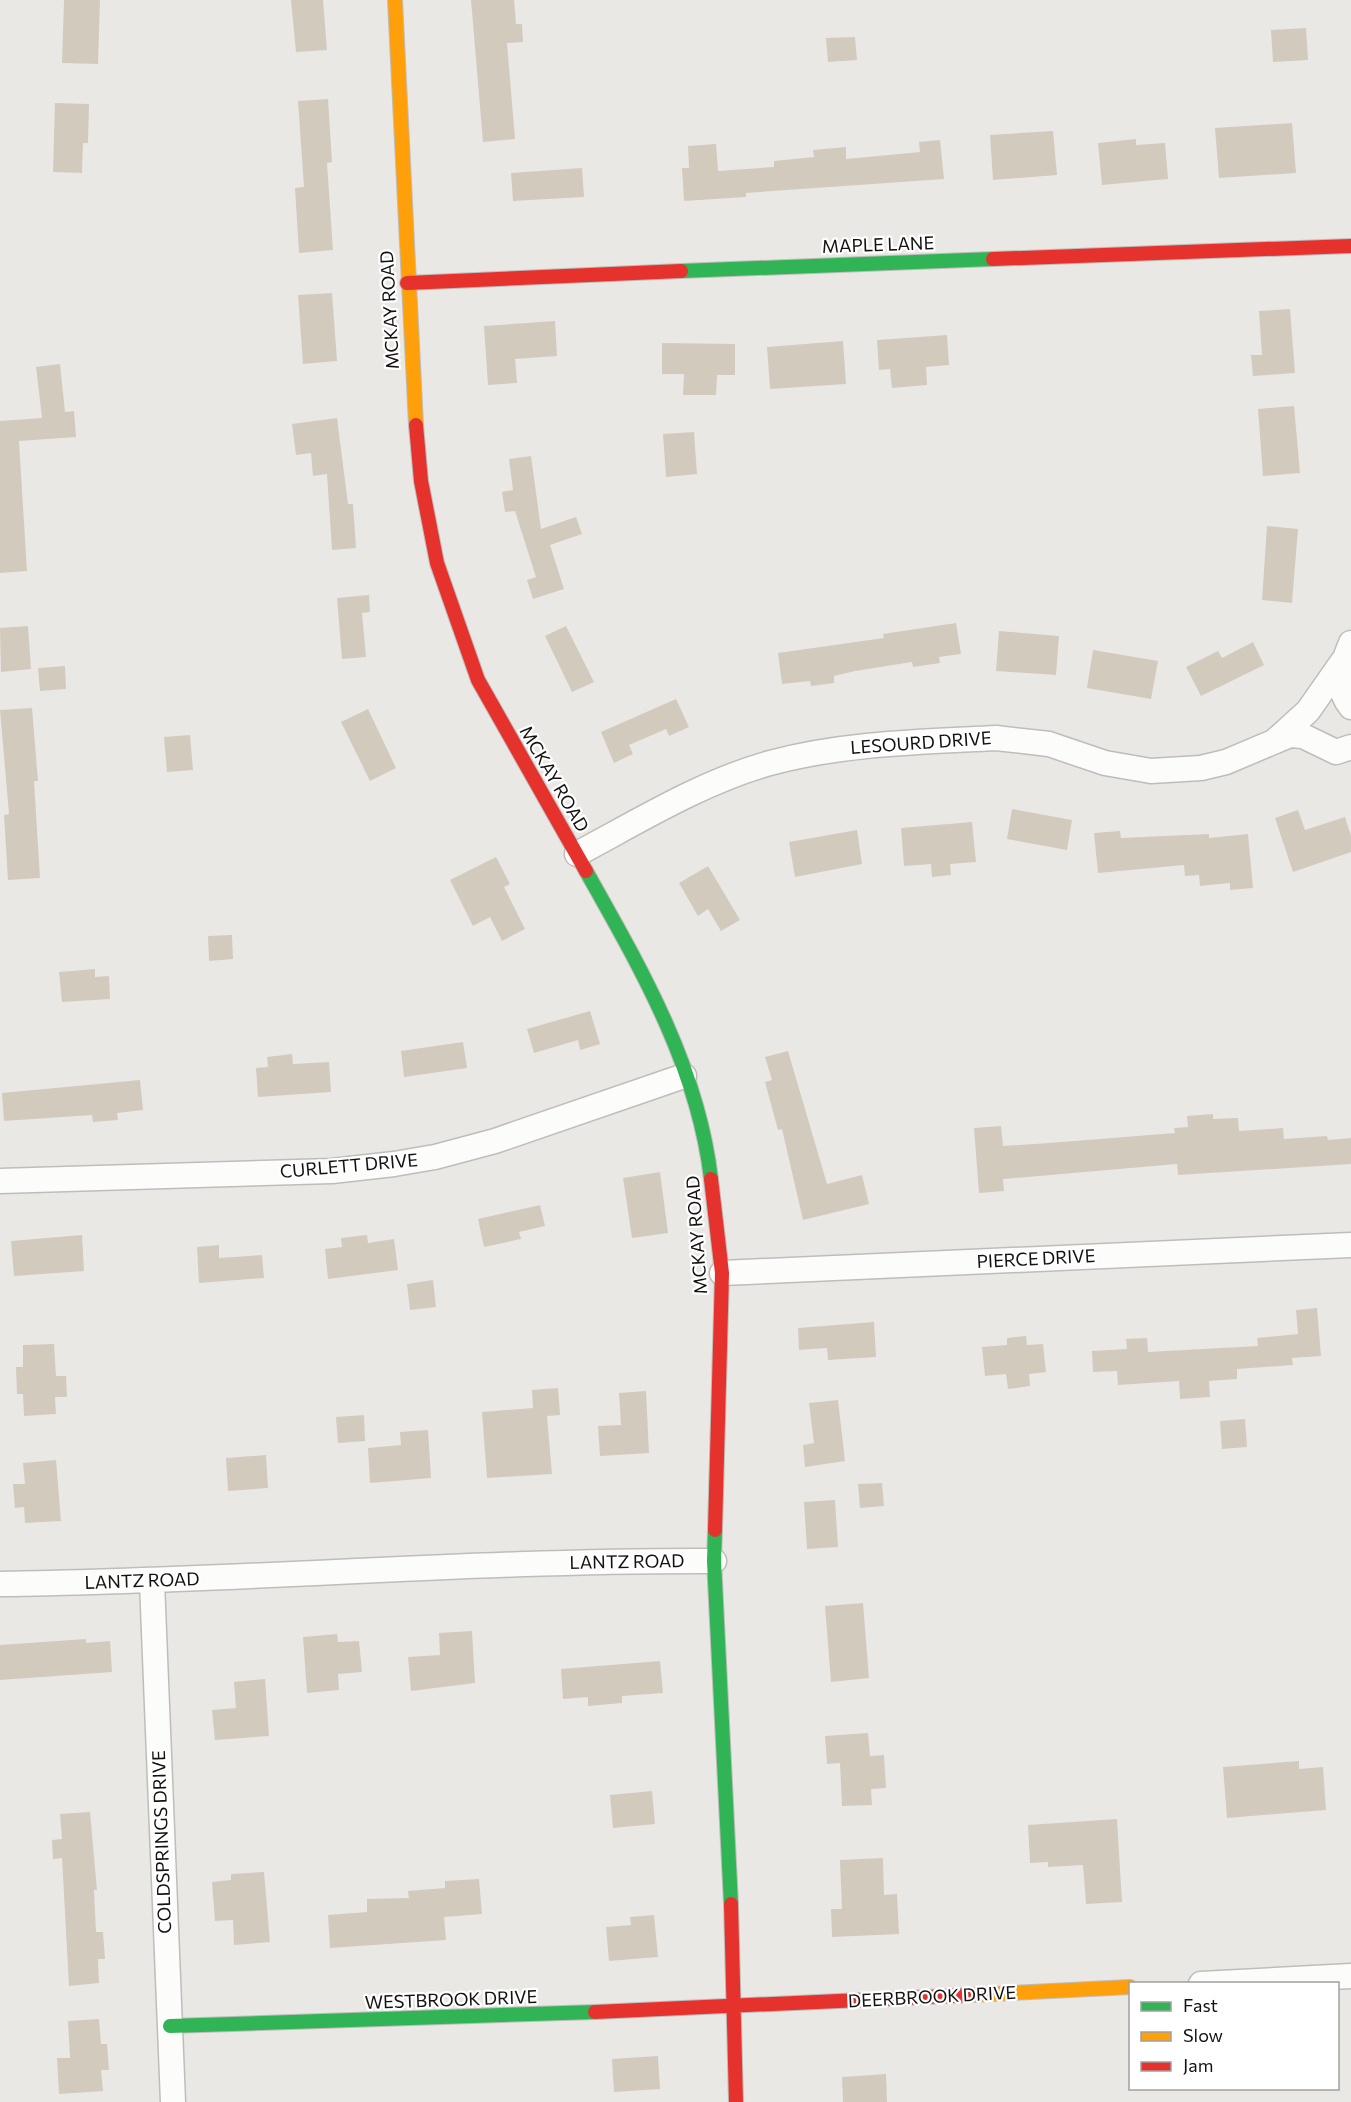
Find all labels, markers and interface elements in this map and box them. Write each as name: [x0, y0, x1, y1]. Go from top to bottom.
street label: MAPLE LANE: [821, 231, 935, 257]
street label: MCKAY ROAD: [375, 250, 403, 370]
street label: MCKAY ROAD: [516, 721, 594, 836]
street label: LESOURD DRIVE: [850, 726, 992, 758]
street label: CURLETT DRIVE: [279, 1148, 419, 1182]
street label: MCKAY ROAD: [681, 1175, 711, 1295]
street label: PIERCE DRIVE: [976, 1244, 1096, 1272]
street label: LANTZ ROAD: [569, 1549, 685, 1573]
street label: LANTZ ROAD: [84, 1567, 200, 1593]
street label: COLDSPRINGS DRIVE: [147, 1750, 175, 1934]
street label: DEERBROOK DRIVE: [847, 1981, 1017, 2011]
legend: [1129, 1982, 1339, 2090]
street label: WESTBROOK DRIVE: [364, 1985, 538, 2013]
text: Fast: [1183, 1994, 1218, 2016]
text: Slow: [1183, 2024, 1223, 2046]
text: Jam: [1183, 2054, 1213, 2076]

